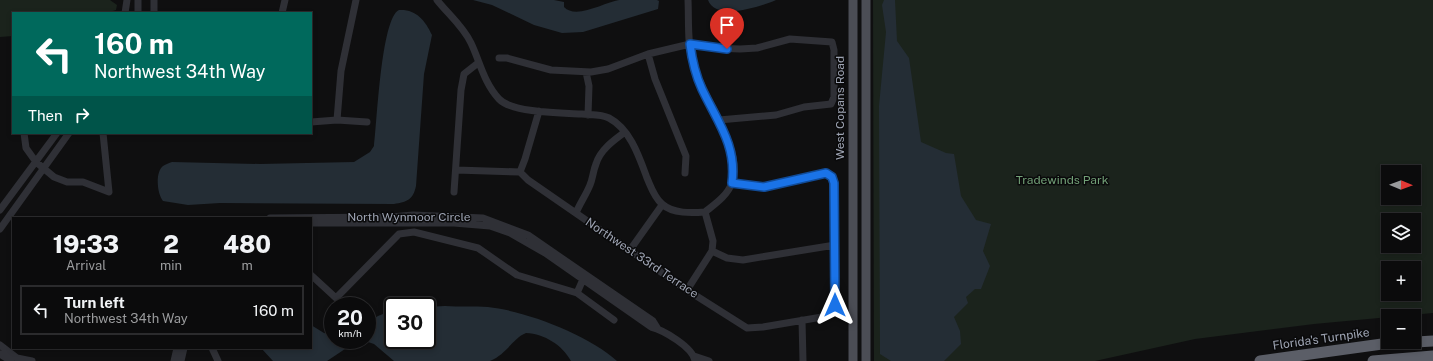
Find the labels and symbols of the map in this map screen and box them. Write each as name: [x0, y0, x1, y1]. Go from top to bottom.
pin: [710, 8, 744, 49]
street label: West Copans Road: [833, 56, 847, 160]
north arrow: [1381, 165, 1421, 205]
park label: Tradewinds Park: [1016, 173, 1109, 187]
street label: North Wynmoor Circle: [347, 210, 471, 224]
street label: Northwest 33rd Terrace: [583, 215, 701, 301]
position arrow: [814, 284, 856, 326]
speed limit sign: 30: [384, 297, 436, 349]
street label: Florida's Turnpike: [1272, 325, 1371, 353]

